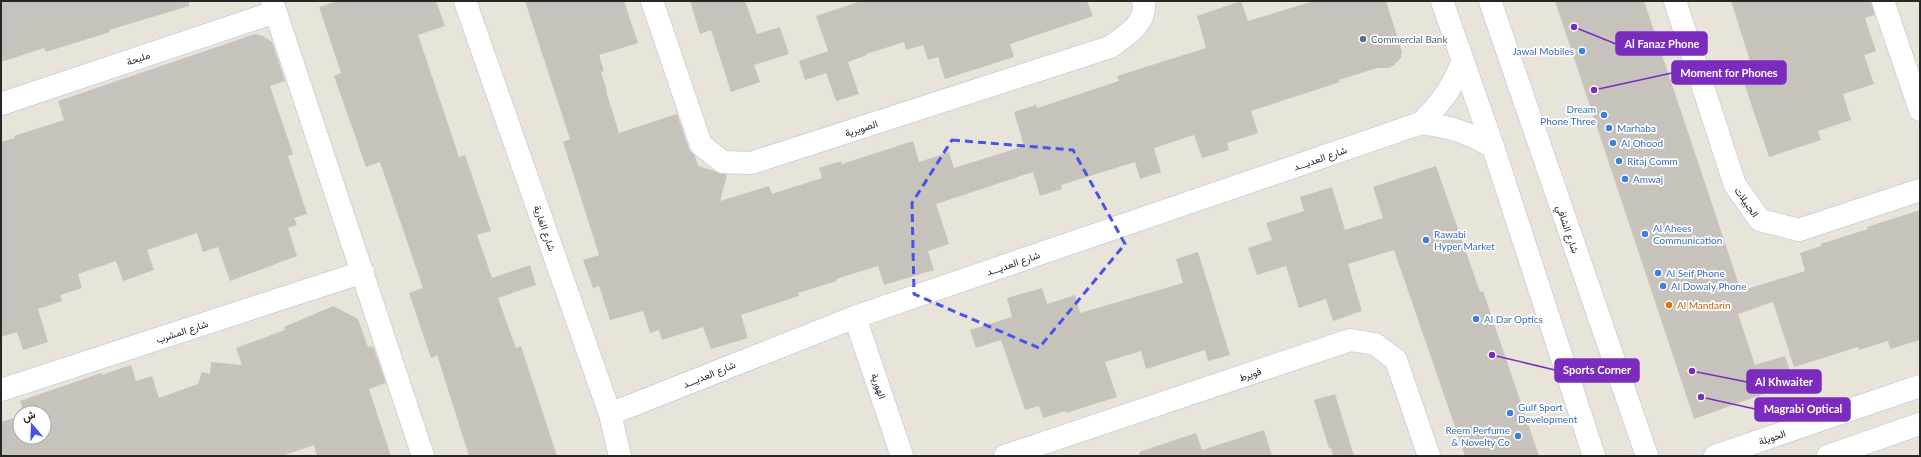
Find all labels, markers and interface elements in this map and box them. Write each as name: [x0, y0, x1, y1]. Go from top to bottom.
callout: Al Fanaz Phone: [1616, 32, 1707, 55]
place label: Commercial Bank: [1371, 33, 1448, 45]
marker: Commercial Bank: [1358, 34, 1368, 44]
text: Al Fanaz Phone: [1623, 37, 1700, 50]
place label: Jawal Mobiles: [1513, 45, 1574, 57]
marker: Jawal Mobiles: [1577, 46, 1587, 56]
street label: مليحة: [125, 48, 152, 69]
callout: Moment for Phones: [1672, 61, 1786, 84]
text: Moment for Phones: [1680, 66, 1778, 79]
place label: Dream Phone Three: [1540, 103, 1596, 127]
marker: Dream Phone Three: [1599, 110, 1609, 120]
street label: الصويرية: [843, 117, 879, 140]
place label: Marhaba: [1617, 122, 1656, 134]
marker: Marhaba: [1604, 123, 1614, 133]
place label: Al Ohood: [1621, 137, 1663, 149]
marker: Al Ohood: [1608, 138, 1618, 148]
street label: شارع العديـــد: [1292, 143, 1349, 174]
place label: Ritaj Comm: [1627, 155, 1678, 167]
marker: Ritaj Comm: [1614, 156, 1624, 166]
place label: Amwaj: [1633, 173, 1663, 185]
marker: Amwaj: [1620, 174, 1630, 184]
street label: الجبيلات: [1732, 185, 1762, 220]
street label: شارع الغارية: [531, 203, 559, 253]
street label: شارع الشافي: [1551, 203, 1582, 256]
place label: Al Ahees Communication: [1653, 222, 1722, 246]
place label: Rawabi Hyper Market: [1434, 228, 1495, 252]
marker: Al Ahees Communication: [1640, 229, 1650, 239]
marker: Rawabi Hyper Market: [1421, 235, 1431, 245]
street label: شارع العديـــد: [985, 248, 1042, 279]
place label: Al Seif Phone: [1666, 267, 1725, 279]
marker: Al Seif Phone: [1653, 268, 1663, 278]
place label: Al Dowaly Phone: [1671, 280, 1746, 292]
marker: Al Dowaly Phone: [1658, 281, 1668, 291]
place label: Al Mandarin: [1677, 299, 1731, 311]
marker: Al Mandarin: [1664, 300, 1674, 310]
place label: Al Dar Optics: [1484, 313, 1543, 325]
marker: Al Dar Optics: [1471, 314, 1481, 324]
street label: شارع المشرب: [155, 317, 210, 346]
street label: شارع العديـــد: [681, 358, 738, 391]
callout: Sports Corner: [1555, 359, 1639, 382]
text: Sports Corner: [1563, 363, 1632, 376]
street label: فويرط: [1237, 364, 1264, 384]
callout: Al Khwaiter: [1747, 370, 1821, 393]
street label: الهورية: [868, 372, 889, 401]
text: Al Khwaiter: [1754, 375, 1814, 388]
callout: Magrabi Optical: [1755, 398, 1850, 421]
place label: Gulf Sport Development: [1518, 401, 1578, 425]
text: Magrabi Optical: [1764, 402, 1843, 415]
north arrow: [12, 405, 52, 445]
text: ش: [20, 407, 37, 424]
marker: Gulf Sport Development: [1505, 408, 1515, 418]
place label: Reem Perfume & Novelty Co: [1445, 424, 1510, 448]
street label: الحويلة: [1757, 427, 1787, 448]
marker: Reem Perfume & Novelty Co: [1513, 431, 1523, 441]

